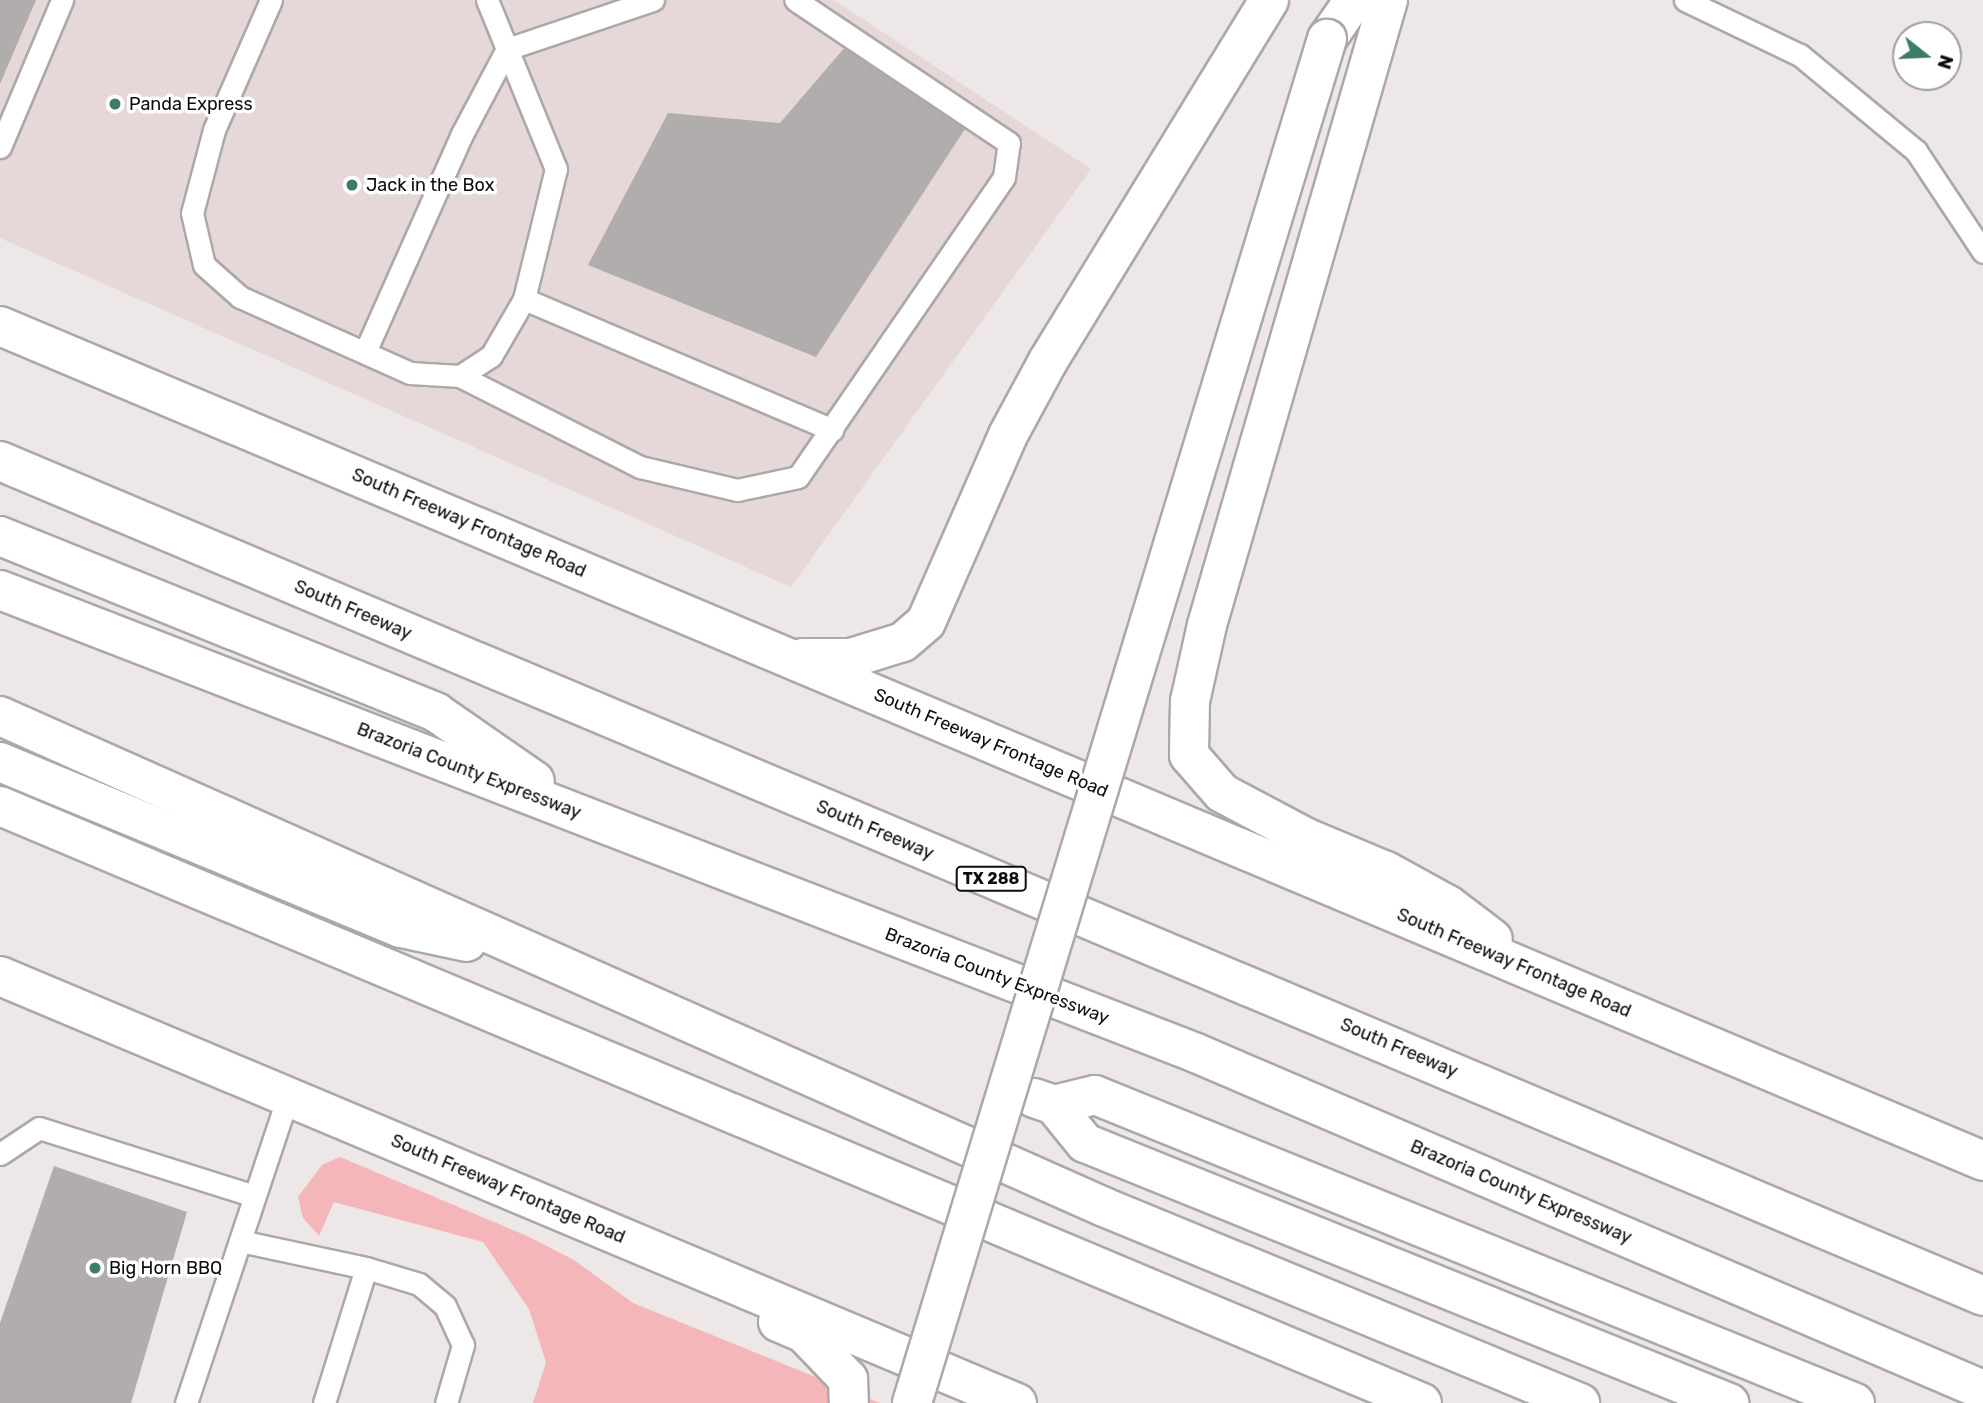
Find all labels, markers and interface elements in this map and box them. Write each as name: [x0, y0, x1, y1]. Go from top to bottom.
north arrow: [1892, 21, 1962, 91]
text: N: [1932, 52, 1959, 72]
place label: Panda Express: [129, 93, 253, 115]
marker: Panda Express: [107, 96, 123, 112]
place label: Jack in the Box: [366, 174, 495, 196]
marker: Jack in the Box: [344, 177, 360, 193]
street label: South Freeway Frontage Road: [348, 464, 590, 582]
street label: South Freeway: [291, 576, 415, 644]
street label: South Freeway Frontage Road: [870, 684, 1112, 802]
street label: Brazoria County Expressway: [354, 718, 584, 824]
street label: South Freeway: [813, 796, 937, 864]
road number: TX 288: [954, 866, 1028, 892]
street label: South Freeway Frontage Road: [1393, 904, 1635, 1022]
street label: Brazoria County Expressway: [882, 923, 1112, 1029]
street label: South Freeway: [1337, 1014, 1461, 1082]
street label: South Freeway Frontage Road: [387, 1130, 629, 1248]
street label: Brazoria County Expressway: [1407, 1135, 1635, 1249]
place label: Big Horn BBQ: [109, 1257, 222, 1279]
marker: Big Horn BBQ: [87, 1260, 103, 1276]

